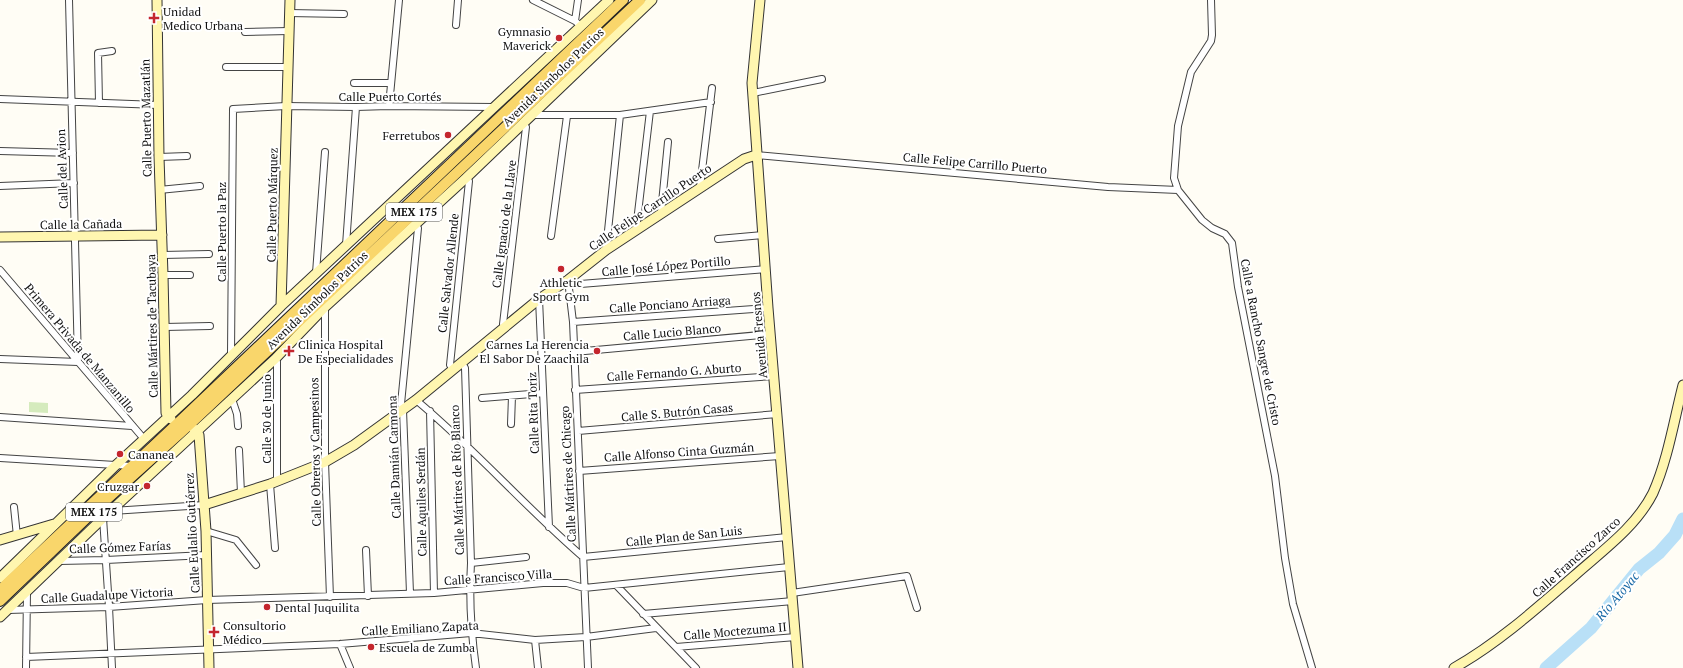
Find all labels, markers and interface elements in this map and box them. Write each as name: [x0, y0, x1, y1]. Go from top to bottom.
place label: Unidad Medico Urbana: [163, 4, 243, 33]
marker: Unidad Medico Urbana: [148, 12, 160, 24]
place label: Gymnasio Maverick: [498, 24, 552, 53]
street label: Avenida Símbolos Patrios: [499, 25, 607, 129]
marker: Gymnasio Maverick: [554, 33, 564, 43]
street label: Calle Puerto Mazatlán: [137, 59, 155, 177]
street label: Calle Puerto Cortés: [338, 89, 442, 104]
place label: Ferretubos: [382, 128, 440, 143]
street label: Calle del Avion: [53, 129, 71, 209]
marker: Ferretubos: [443, 130, 453, 140]
street label: Calle Puerto Márquez: [263, 147, 281, 263]
street label: Calle Felipe Carrillo Puerto: [902, 149, 1048, 177]
street label: Calle Ignacio de la Llave: [489, 159, 519, 289]
street label: Calle Felipe Carrillo Puerto: [586, 160, 714, 254]
street label: Calle Puerto la Paz: [214, 182, 229, 282]
road number: MEX 175: [386, 203, 442, 221]
street label: Calle Salvador Allende: [434, 212, 462, 334]
street label: Calle la Cañada: [40, 216, 122, 232]
street label: Avenida Símbolos Patrios: [263, 248, 371, 352]
street label: Calle José López Portillo: [601, 253, 732, 279]
street label: Calle Mártires de Tacubaya: [143, 254, 161, 398]
street label: Calle a Rancho Sangre de Cristo: [1237, 257, 1285, 427]
marker: Athletic Sport Gym: [556, 264, 566, 274]
place label: Athletic Sport Gym: [533, 275, 590, 304]
street label: Primera Privada de Manzanillo: [21, 280, 139, 416]
street label: Avenida Fresnos: [748, 291, 770, 379]
street label: Calle Ponciano Arriaga: [609, 292, 731, 316]
street label: Calle Lucio Blanco: [622, 320, 722, 344]
place label: Clinica Hospital De Especialidades: [298, 337, 394, 366]
place label: Carnes La Herencia El Sabor De Zaachila: [479, 337, 589, 366]
marker: Clinica Hospital De Especialidades: [283, 345, 295, 357]
marker: Carnes La Herencia El Sabor De Zaachila: [592, 346, 602, 356]
street label: Calle Fernando G. Aburto: [606, 360, 742, 384]
street label: Calle Rita Toriz: [524, 372, 542, 454]
street label: Calle 30 de Junio: [259, 374, 274, 464]
street label: Calle Obreros y Campesinos: [306, 377, 324, 527]
street label: Calle Damián Carmona: [384, 395, 404, 519]
street label: Calle S. Butrón Casas: [620, 400, 734, 424]
street label: Calle Mártires de Río Blanco: [447, 404, 467, 555]
street label: Calle Mártires de Chicago: [557, 405, 579, 543]
street label: Calle Alfonso Cinta Guzmán: [603, 439, 755, 465]
place label: Cananea: [128, 447, 174, 462]
street label: Calle Aquiles Serdán: [413, 447, 429, 557]
marker: Cananea: [115, 449, 125, 459]
street label: Calle Eulalio Gutiérrez: [181, 472, 203, 594]
place label: Cruzgar: [97, 479, 139, 494]
marker: Cruzgar: [142, 481, 152, 491]
road number: MEX 175: [66, 503, 122, 521]
street label: Calle Francisco Zarco: [1529, 513, 1624, 601]
street label: Calle Plan de San Luis: [625, 522, 743, 550]
street label: Calle Gómez Farías: [69, 538, 171, 556]
street label: Calle Francisco Villa: [443, 566, 553, 588]
water label: Río Atoyac: [1590, 567, 1643, 625]
street label: Calle Guadalupe Victoria: [40, 584, 174, 606]
place label: Dental Juquilita: [275, 600, 360, 615]
marker: Dental Juquilita: [262, 602, 272, 612]
street label: Calle Emiliano Zapata: [361, 617, 479, 639]
place label: Consultorio Médico: [223, 618, 286, 647]
street label: Calle Moctezuma II: [683, 619, 787, 643]
marker: Consultorio Médico: [208, 626, 220, 638]
place label: Escuela de Zumba: [379, 640, 475, 655]
marker: Escuela de Zumba: [366, 642, 376, 652]

